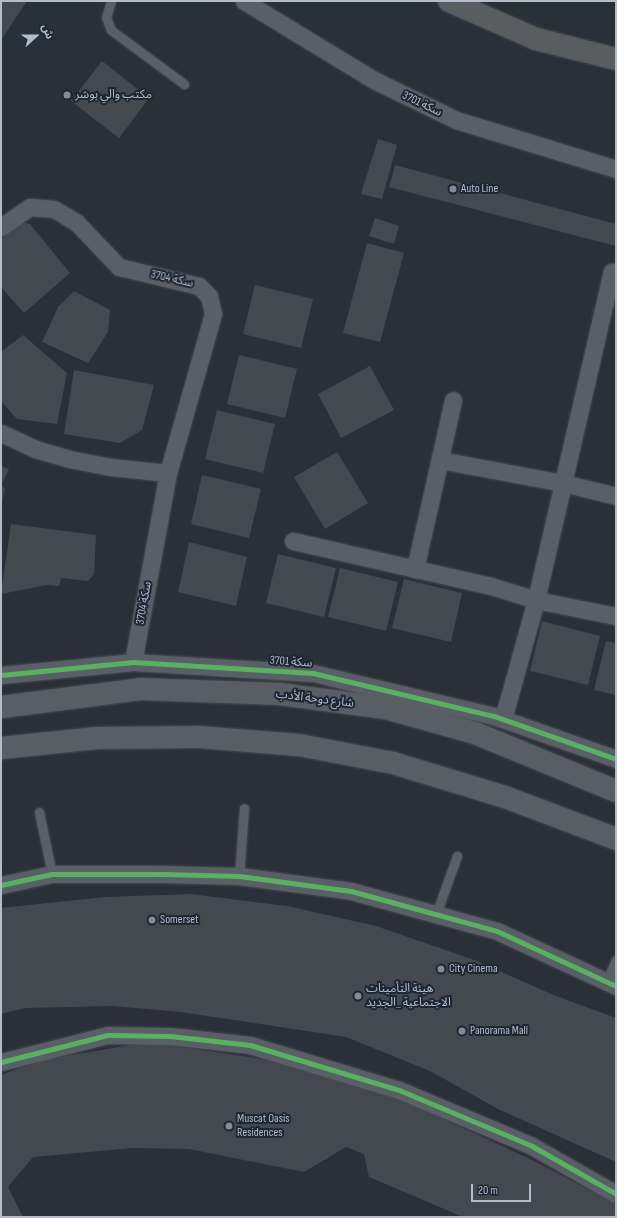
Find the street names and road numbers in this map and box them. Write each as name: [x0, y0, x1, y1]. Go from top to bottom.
street label: سكة 3701: [400, 88, 444, 120]
street label: سكة 3704: [149, 267, 195, 291]
street label: سكة 3704: [133, 580, 155, 626]
street label: سكة 3701: [269, 653, 313, 671]
street label: شارع دوحة الأدب: [275, 687, 355, 711]

